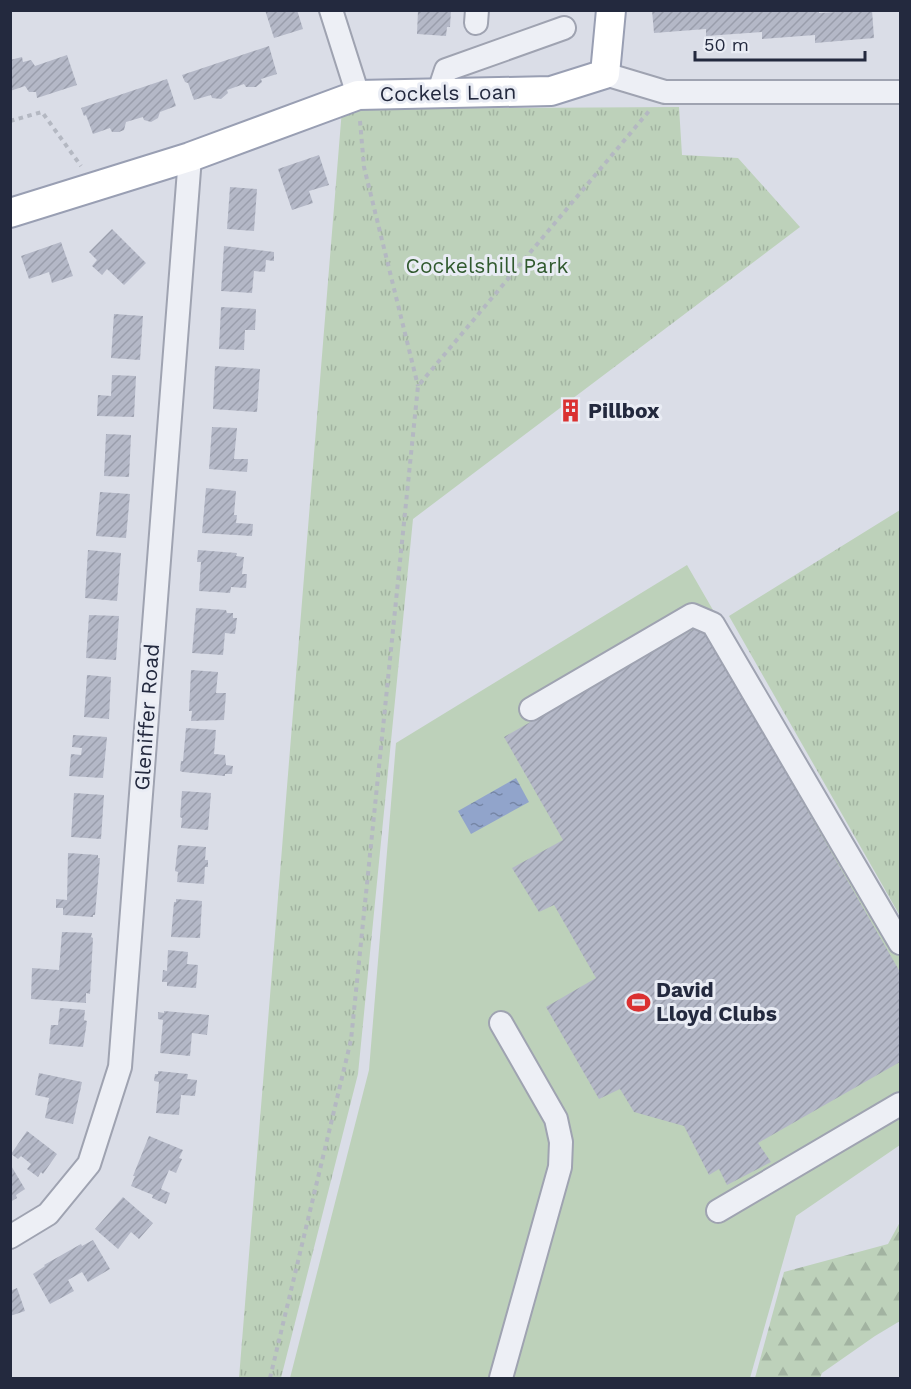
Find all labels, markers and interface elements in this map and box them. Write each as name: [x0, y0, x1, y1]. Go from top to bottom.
scale bar: [695, 24, 864, 62]
text: 50 m: [704, 34, 749, 55]
street label: Cockels Loan: [379, 79, 517, 106]
park label: Cockelshill Park: [406, 253, 569, 278]
building icon: Pillbox: [557, 398, 583, 424]
place label: Pillbox: [588, 398, 660, 423]
street label: Gleniffer Road: [129, 643, 164, 791]
place label: David Lloyd Clubs: [656, 977, 777, 1026]
sports icon: David Lloyd Clubs: [625, 989, 651, 1015]

